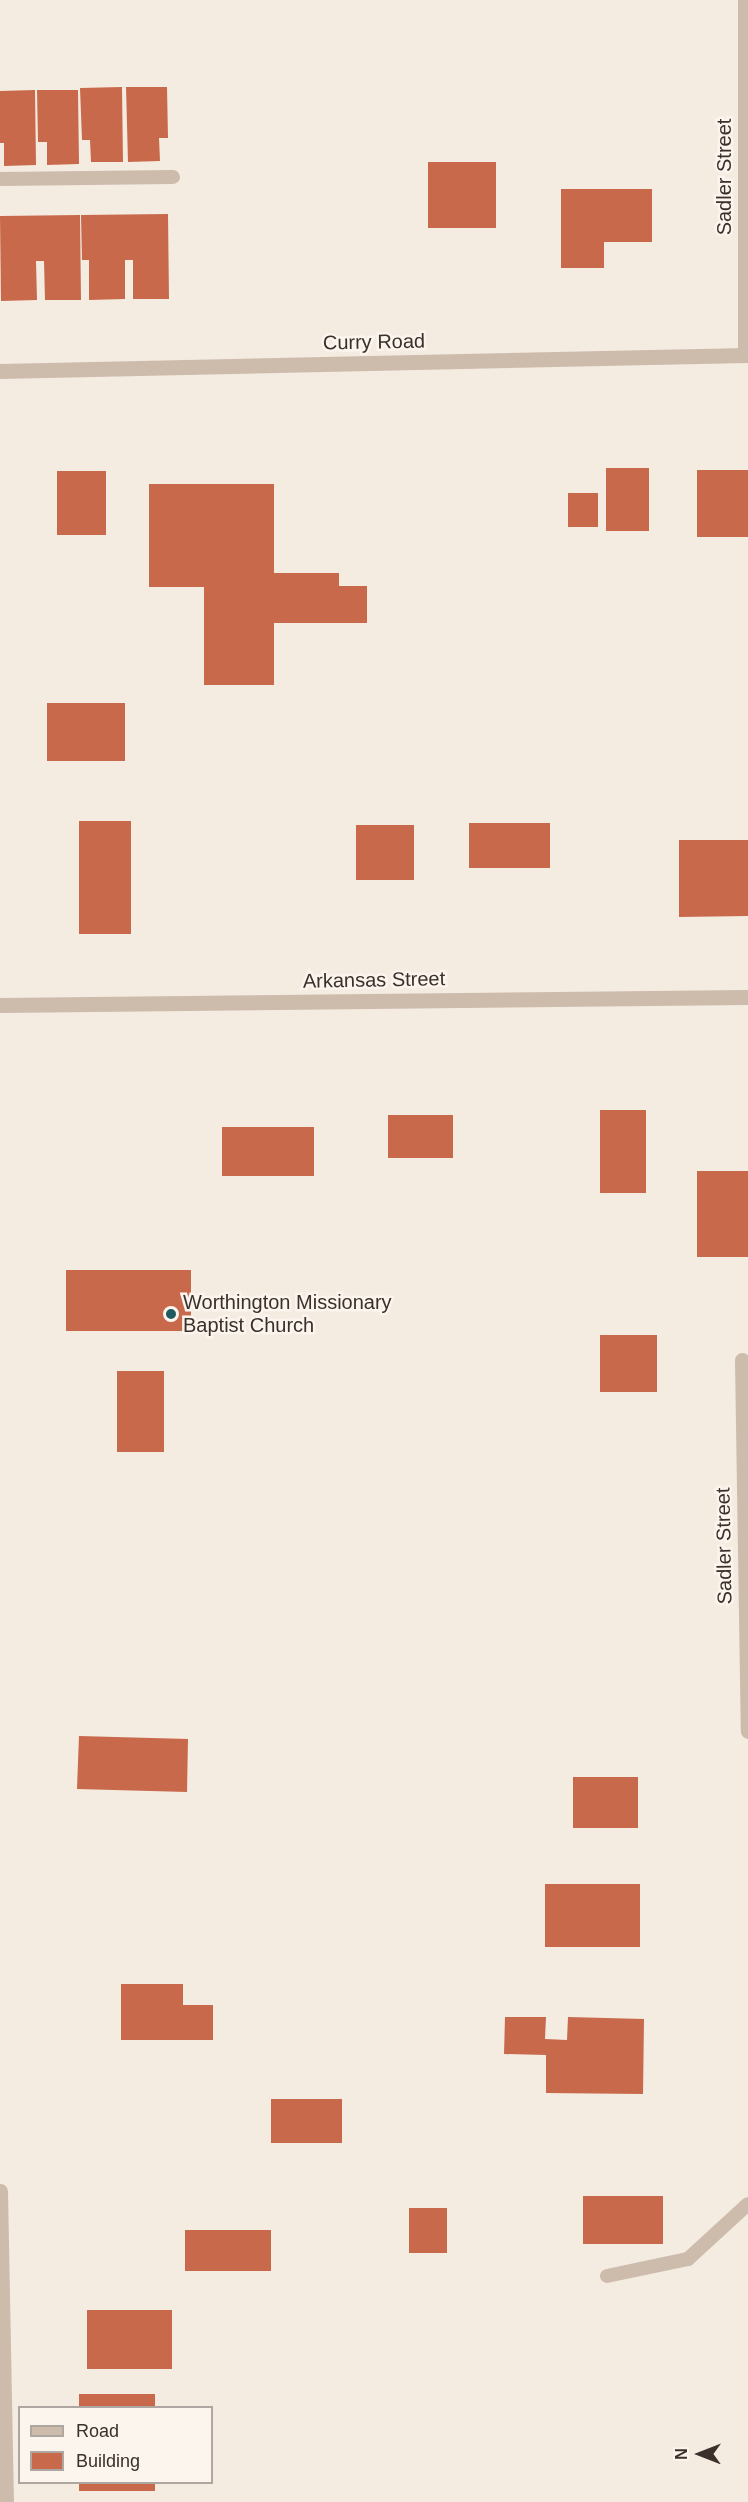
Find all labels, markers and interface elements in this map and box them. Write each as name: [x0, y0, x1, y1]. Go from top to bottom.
street label: Sadler Street: [712, 119, 736, 235]
street label: Curry Road: [323, 329, 425, 355]
street label: Arkansas Street: [303, 967, 445, 993]
place label: Worthington Missionary Baptist Church: [183, 1290, 392, 1337]
marker: Worthington Missionary Baptist Church: [164, 1307, 178, 1321]
street label: Sadler Street: [711, 1487, 737, 1605]
legend: [18, 2406, 213, 2484]
text: Road: [76, 2421, 119, 2441]
north arrow: [670, 2424, 730, 2484]
text: N: [673, 2448, 690, 2460]
text: Building: [76, 2451, 140, 2471]

